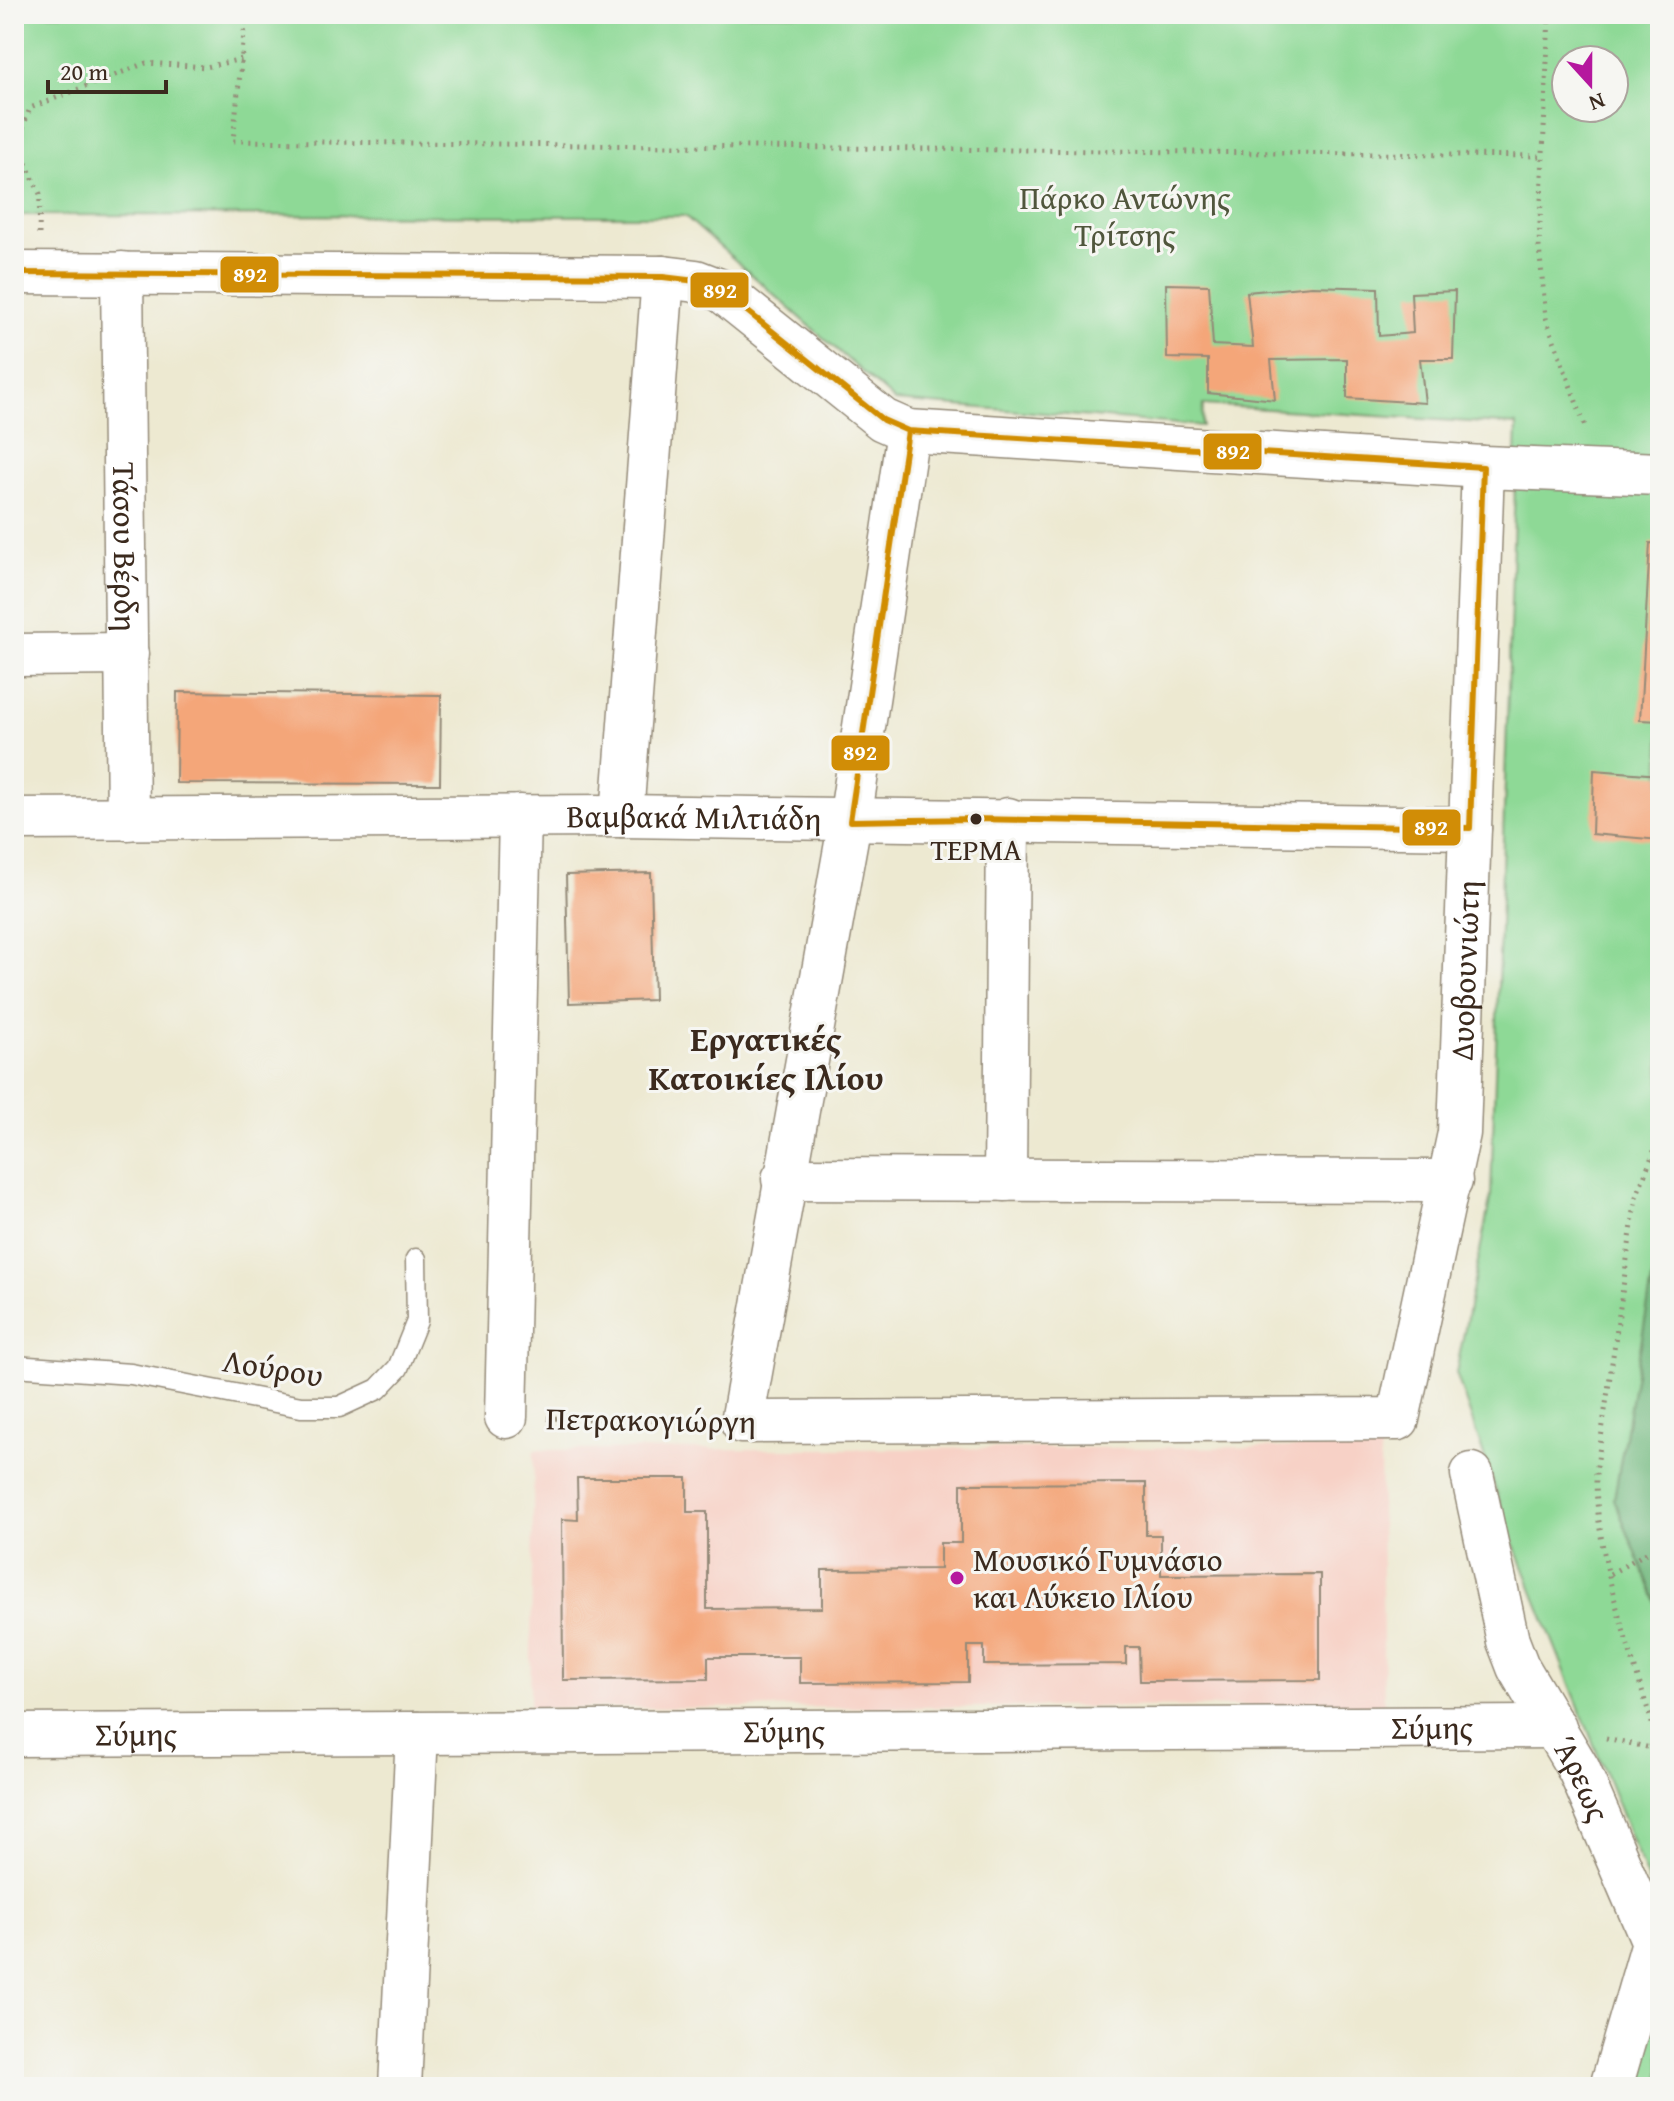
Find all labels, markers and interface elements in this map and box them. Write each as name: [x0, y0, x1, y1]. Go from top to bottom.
scale bar: [48, 44, 166, 94]
north arrow: [1550, 44, 1630, 124]
text: 20 m: [60, 54, 108, 89]
text: N: [1584, 85, 1610, 120]
park label: Πάρκο Αντώνης Τρίτσης: [1019, 174, 1231, 258]
line badge: 892: [219, 255, 280, 294]
text: 892: [233, 258, 267, 290]
line badge: 892: [689, 271, 750, 309]
text: 892: [703, 274, 737, 306]
line badge: 892: [1202, 432, 1263, 471]
text: 892: [1216, 435, 1250, 467]
street label: Τάσου Βέρδη: [101, 462, 150, 632]
line badge: 892: [830, 734, 891, 772]
text: 892: [843, 736, 877, 768]
street label: Βαμβακά Μιλτιάδη: [566, 792, 822, 842]
line badge: 892: [1401, 808, 1462, 847]
marker: ΤΕΡΜΑ: [968, 811, 984, 827]
text: 892: [1414, 811, 1448, 843]
place label: ΤΕΡΜΑ: [931, 827, 1021, 871]
street label: Δυοβουνιώτη: [1438, 879, 1491, 1061]
district label: Εργατικές Κατοικίες Ιλίου: [648, 1014, 884, 1102]
street label: Λούρου: [220, 1336, 327, 1399]
street label: Πετρακογιώργη: [545, 1394, 757, 1445]
place label: Μουσικό Γυμνάσιο και Λύκειο Ιλίου: [973, 1536, 1223, 1620]
marker: Μουσικό Γυμνάσιο και Λύκειο Ιλίου: [948, 1569, 966, 1587]
street label: Σύμης: [1391, 1703, 1474, 1751]
street label: Σύμης: [743, 1707, 826, 1754]
street label: Σύμης: [95, 1710, 178, 1758]
street label: Άρεως: [1541, 1728, 1623, 1829]

